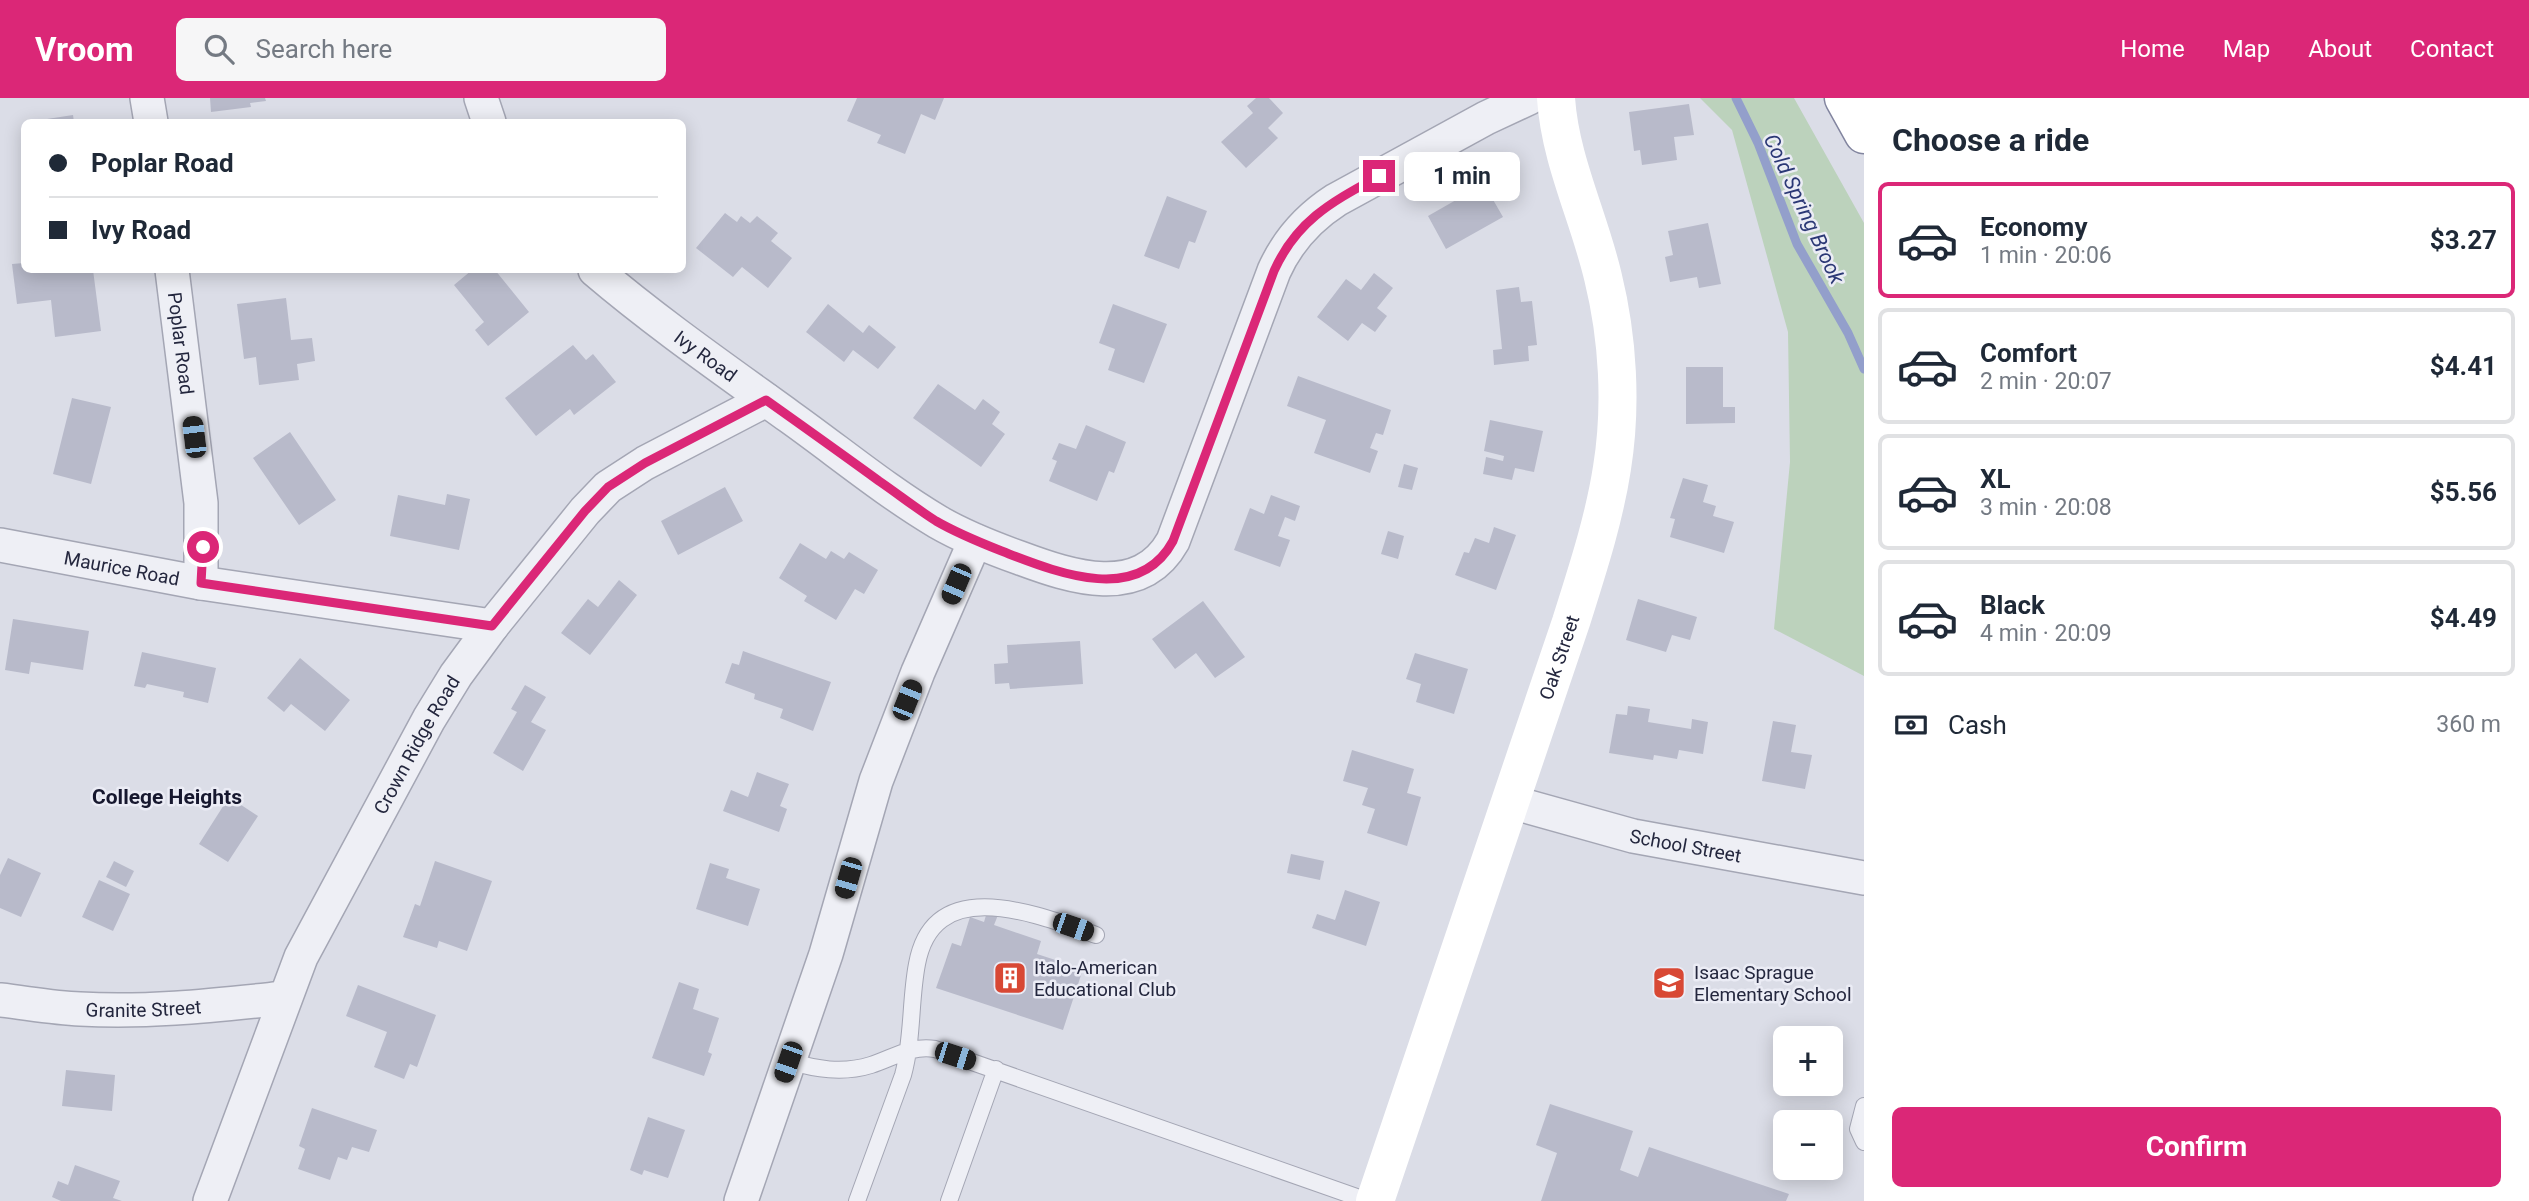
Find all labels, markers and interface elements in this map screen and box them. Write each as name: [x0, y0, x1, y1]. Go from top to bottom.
search box: [176, 18, 666, 81]
text: Vroom: [35, 30, 134, 69]
icon: search: [200, 30, 238, 68]
text: Search here: [256, 34, 392, 64]
text: Home: [2120, 35, 2185, 63]
text: Map: [2223, 35, 2270, 63]
text: About: [2308, 35, 2372, 63]
text: Contact: [2410, 35, 2494, 63]
text: Choose a ride: [1892, 121, 2089, 159]
water label: Cold Spring Brook: [1759, 130, 1850, 288]
text: Poplar Road: [91, 148, 234, 178]
callout: 1 min: [1404, 152, 1519, 200]
route end: [1363, 160, 1395, 192]
text: 1 min: [1433, 163, 1491, 190]
icon: car: [1896, 209, 1959, 272]
text: Economy: [1980, 212, 2087, 242]
text: Ivy Road: [91, 215, 191, 245]
text: $3.27: [2430, 225, 2497, 255]
text: 1 min · 20:06: [1980, 242, 2112, 269]
street label: Poplar Road: [163, 291, 199, 396]
street label: Ivy Road: [670, 325, 741, 387]
icon: car: [1896, 335, 1959, 398]
text: Comfort: [1980, 338, 2077, 368]
text: $4.41: [2430, 351, 2497, 381]
text: 2 min · 20:07: [1980, 368, 2112, 395]
car: [182, 415, 207, 459]
icon: car: [1896, 461, 1959, 524]
text: XL: [1980, 464, 2011, 494]
text: $5.56: [2430, 477, 2497, 507]
text: 3 min · 20:08: [1980, 494, 2112, 521]
route start: [187, 531, 219, 563]
street label: Maurice Road: [62, 546, 181, 590]
car: [939, 561, 974, 607]
icon: car: [1896, 587, 1959, 650]
text: Black: [1980, 590, 2045, 620]
text: $4.49: [2430, 603, 2497, 633]
street label: Oak Street: [1534, 612, 1584, 703]
text: 4 min · 20:09: [1980, 620, 2112, 647]
street label: Crown Ridge Road: [369, 671, 464, 818]
car: [890, 677, 925, 723]
icon: cash: [1892, 706, 1930, 744]
text: Cash: [1948, 710, 2007, 740]
text: 360 m: [2436, 711, 2501, 738]
district label: College Heights: [92, 785, 242, 809]
street label: School Street: [1628, 824, 1743, 867]
car: [833, 855, 864, 901]
car: [1050, 910, 1097, 944]
place label: Italo-American Educational Club: [1034, 956, 1176, 1001]
building icon: Italo-American Educational Club: [991, 959, 1029, 997]
place label: Isaac Sprague Elementary School: [1694, 961, 1852, 1006]
school or university icon: Isaac Sprague Elementary School: [1650, 964, 1688, 1002]
street label: Granite Street: [85, 995, 202, 1022]
map controls: [1773, 1026, 1843, 1180]
button: +: [1773, 1026, 1843, 1096]
car: [772, 1039, 805, 1085]
car: [932, 1040, 979, 1072]
button: Confirm: [1892, 1107, 2501, 1187]
button: −: [1773, 1110, 1843, 1180]

